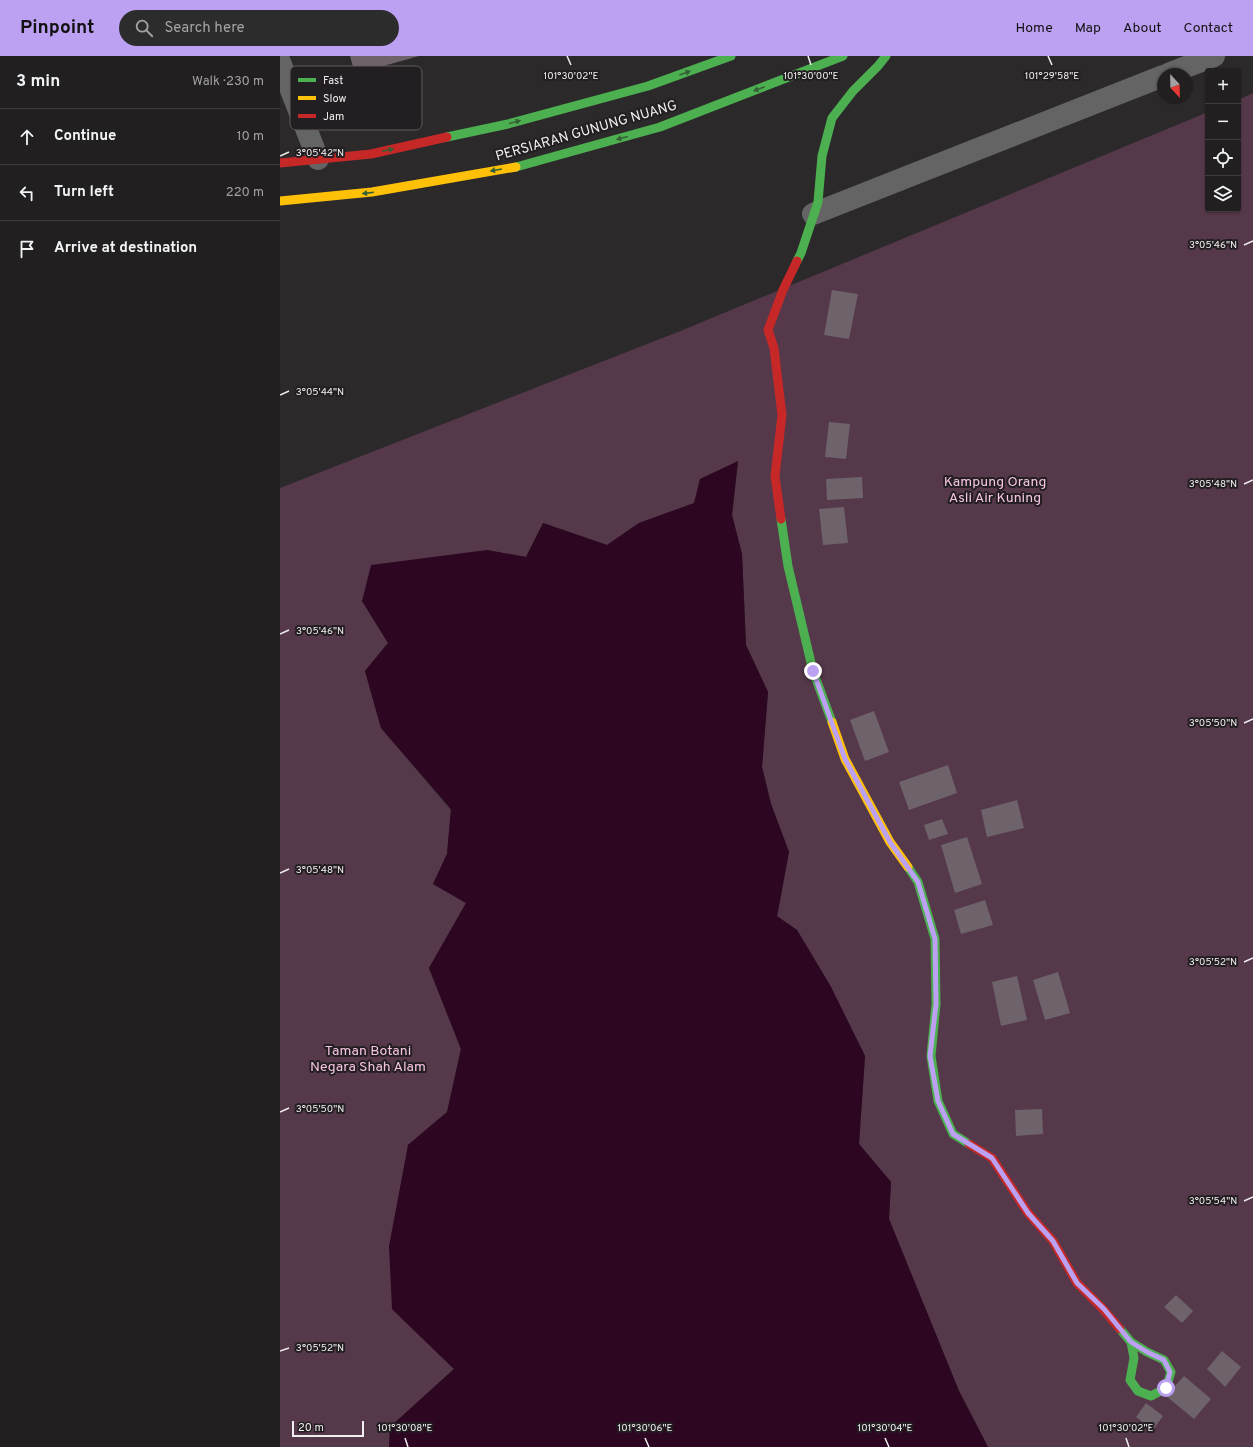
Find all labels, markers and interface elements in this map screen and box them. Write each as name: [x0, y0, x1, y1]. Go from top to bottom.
search box: [119, 10, 399, 46]
text: Pinpoint: [20, 16, 95, 40]
icon: search: [133, 17, 155, 39]
text: Search here: [165, 19, 245, 38]
text: Home: [1016, 20, 1053, 37]
text: Map: [1075, 20, 1101, 37]
text: About: [1123, 20, 1162, 37]
text: Contact: [1184, 20, 1233, 37]
legend: [290, 66, 422, 130]
north arrow: [1157, 68, 1193, 104]
map controls: [1205, 68, 1241, 212]
button: +: [1205, 68, 1241, 104]
one-way arrow: [679, 69, 691, 75]
text: 101°30'02"E: [543, 70, 599, 83]
text: 101°30'00"E: [783, 70, 839, 83]
text: 101°29'58"E: [1025, 70, 1079, 83]
text: 3 min: [16, 71, 60, 93]
text: Walk · 230 m: [192, 74, 264, 90]
text: Fast: [323, 74, 343, 88]
one-way arrow: [752, 86, 764, 92]
text: Slow: [323, 92, 346, 106]
street label: PERSIARAN GUNUNG NUANG: [494, 97, 679, 166]
button: −: [1205, 104, 1241, 140]
text: Jam: [323, 110, 344, 124]
one-way arrow: [509, 119, 521, 125]
icon: ahead: [16, 126, 38, 148]
text: Continue: [54, 127, 116, 146]
text: 10 m: [237, 129, 264, 145]
one-way arrow: [616, 135, 628, 141]
button: locate: [1205, 140, 1241, 176]
one-way arrow: [382, 146, 394, 152]
text: 3°05'42"N: [296, 147, 344, 160]
one-way arrow: [490, 167, 503, 173]
button: layers: [1205, 176, 1241, 212]
icon: left: [16, 182, 38, 204]
text: Turn left: [54, 183, 114, 202]
text: 220 m: [226, 185, 264, 201]
one-way arrow: [362, 189, 375, 196]
icon: arrive: [16, 238, 38, 260]
text: Arrive at destination: [54, 239, 197, 258]
text: 3°05'46"N: [1189, 239, 1237, 252]
text: 3°05'44"N: [296, 386, 344, 399]
park label: Kampung Orang Asli Air Kuning: [944, 474, 1046, 507]
text: 3°05'48"N: [1189, 478, 1237, 491]
text: 3°05'46"N: [296, 625, 344, 638]
route end: [804, 662, 822, 680]
text: 3°05'50"N: [1189, 717, 1237, 730]
text: 3°05'48"N: [296, 864, 344, 877]
text: 3°05'52"N: [1189, 956, 1237, 969]
park label: Taman Botani Negara Shah Alam: [310, 1043, 426, 1076]
text: 3°05'50"N: [296, 1103, 344, 1116]
text: 3°05'54"N: [1189, 1195, 1237, 1208]
text: 3°05'52"N: [296, 1342, 344, 1355]
route start: [1157, 1379, 1175, 1397]
scale bar: [292, 1419, 364, 1438]
text: 20 m: [298, 1421, 324, 1435]
text: 101°30'08"E: [377, 1422, 433, 1435]
text: 101°30'06"E: [618, 1422, 672, 1435]
text: 101°30'04"E: [857, 1422, 913, 1435]
text: 101°30'02"E: [1098, 1422, 1154, 1435]

